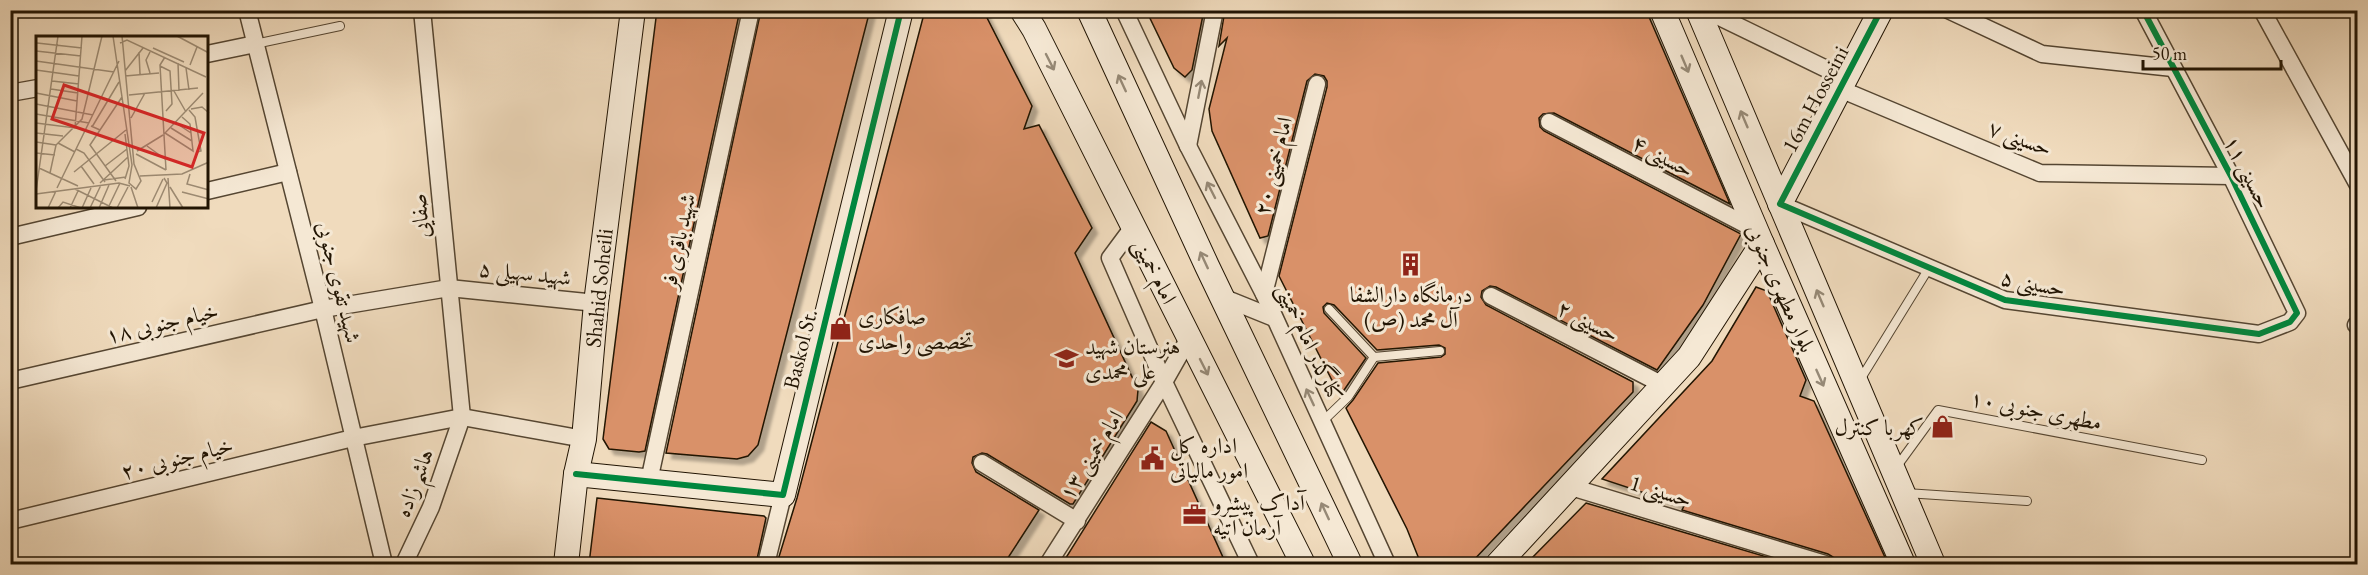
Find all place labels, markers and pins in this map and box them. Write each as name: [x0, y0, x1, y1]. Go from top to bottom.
building icon: درمانگاه دارالشفا آل محمد (ص): [1398, 252, 1424, 278]
place label: درمانگاه دارالشفا آل محمد (ص): [1350, 280, 1472, 334]
place label: صافکاری تخصصی واحدی: [858, 302, 974, 357]
shop icon: صافکاری تخصصی واحدی: [827, 316, 853, 342]
place label: هنرستان شهید علی محمدی: [1085, 332, 1180, 388]
school or university icon: هنرستان شهید علی محمدی: [1054, 346, 1080, 372]
place label: کهربا کنترل: [1834, 413, 1924, 442]
shop icon: کهربا کنترل: [1929, 414, 1955, 440]
place label: اداره کل امور مالیاتی: [1170, 431, 1248, 485]
public building icon: اداره کل امور مالیاتی: [1139, 445, 1165, 471]
place label: آداک پیشرو آرمان آتیه: [1211, 488, 1307, 542]
office icon: آداک پیشرو آرمان آتیه: [1182, 502, 1208, 528]

